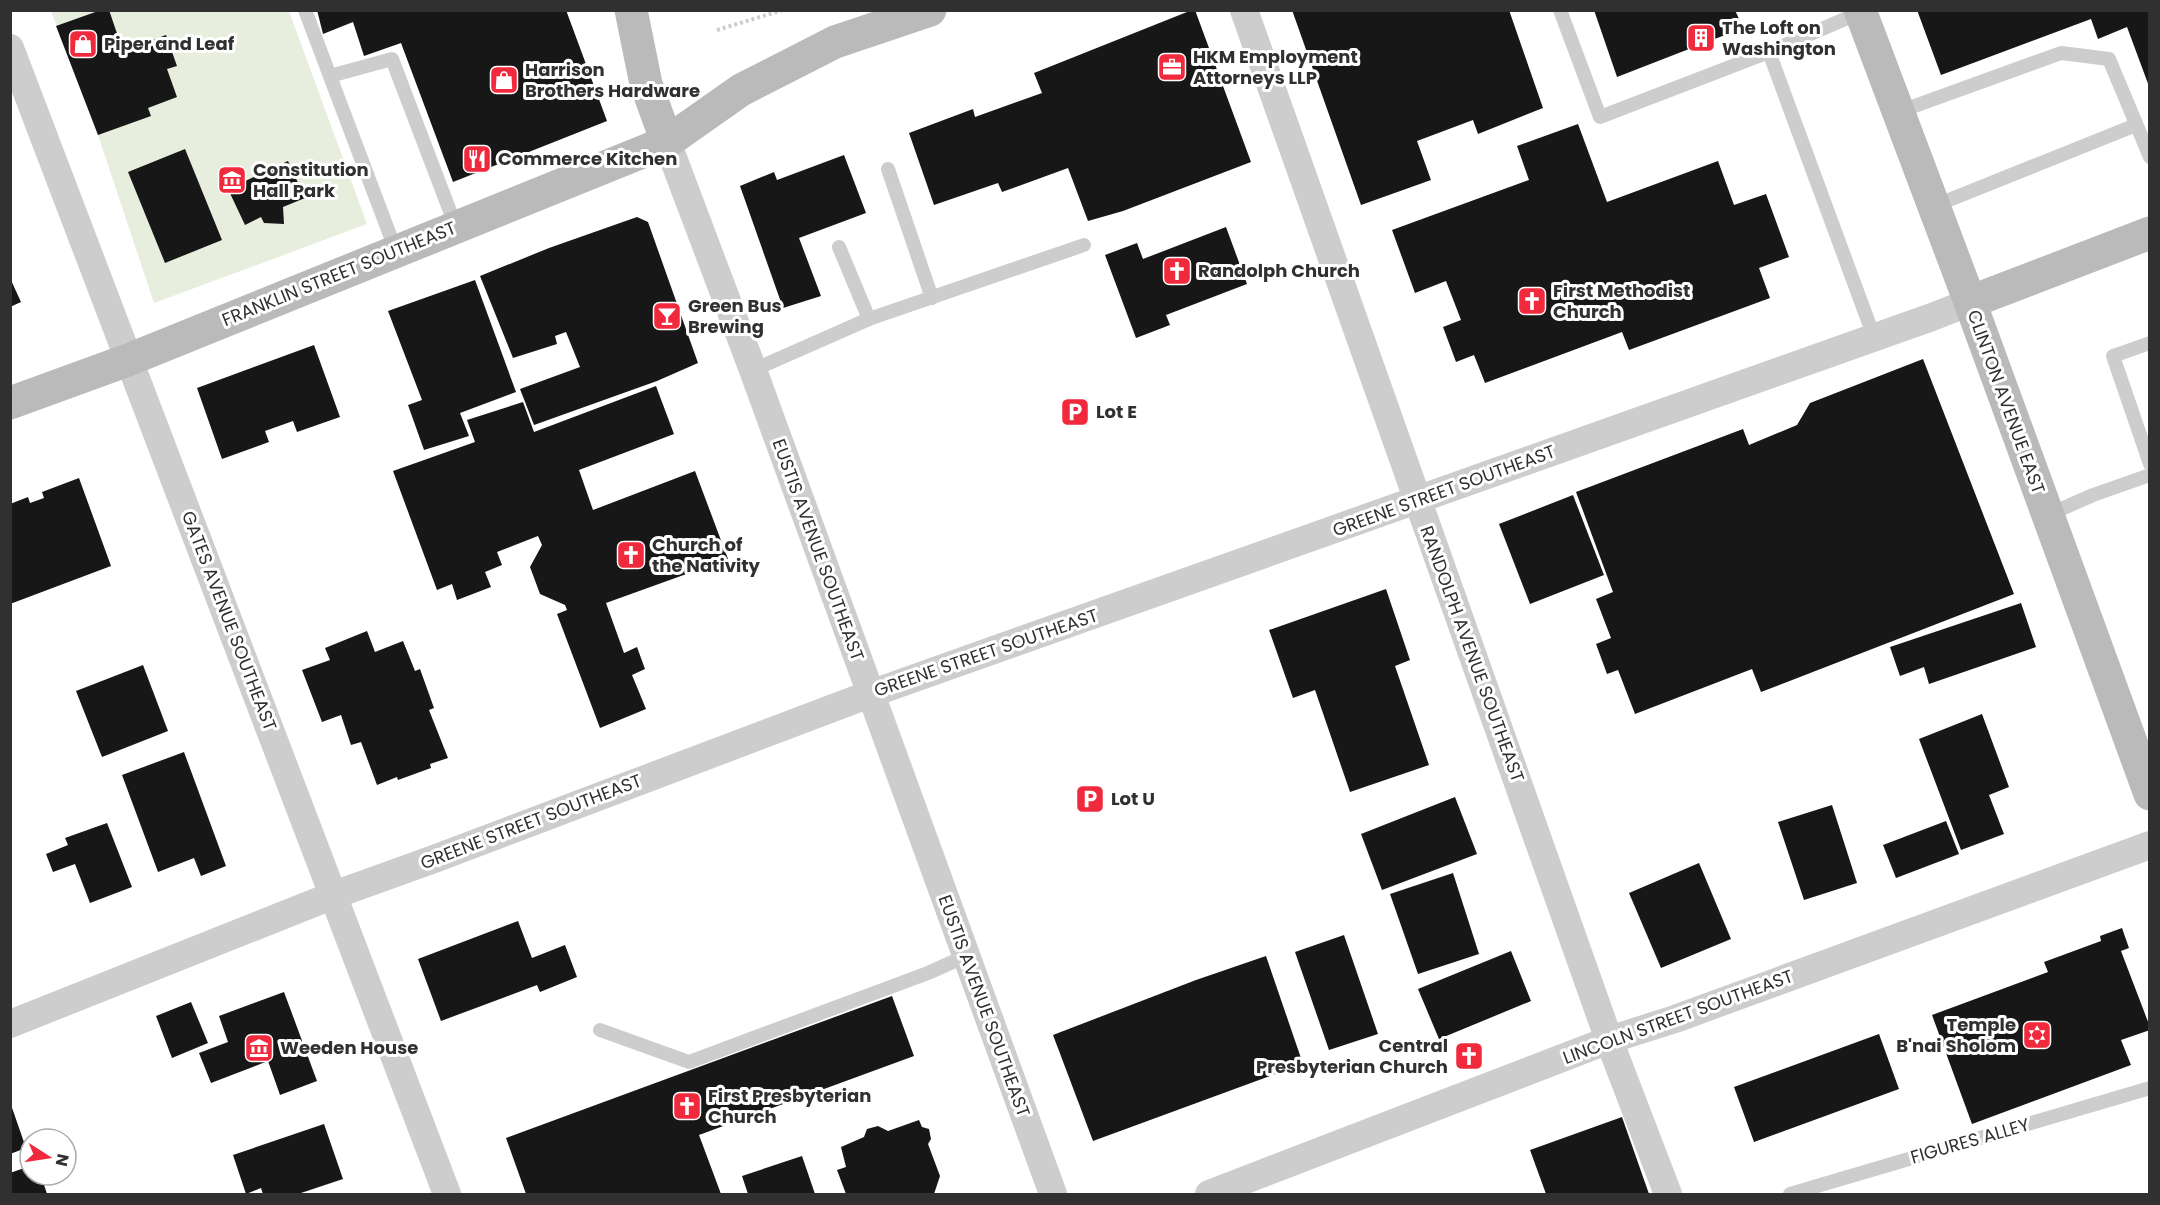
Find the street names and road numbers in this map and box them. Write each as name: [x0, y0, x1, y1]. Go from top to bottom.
street label: FRANKLIN STREET SOUTHEAST: [218, 215, 460, 332]
street label: CLINTON AVENUE EAST: [1962, 306, 2052, 498]
street label: EUSTIS AVENUE SOUTHEAST: [767, 435, 870, 665]
street label: GREENE STREET SOUTHEAST: [1329, 438, 1559, 542]
street label: GATES AVENUE SOUTHEAST: [176, 507, 283, 735]
street label: RANDOLPH AVENUE SOUTHEAST: [1414, 522, 1531, 786]
street label: GREENE STREET SOUTHEAST: [871, 602, 1101, 703]
street label: GREENE STREET SOUTHEAST: [417, 768, 645, 875]
street label: EUSTIS AVENUE SOUTHEAST: [933, 891, 1036, 1121]
street label: LINCOLN STREET SOUTHEAST: [1559, 963, 1797, 1070]
street label: FIGURES ALLEY: [1907, 1111, 2033, 1169]

